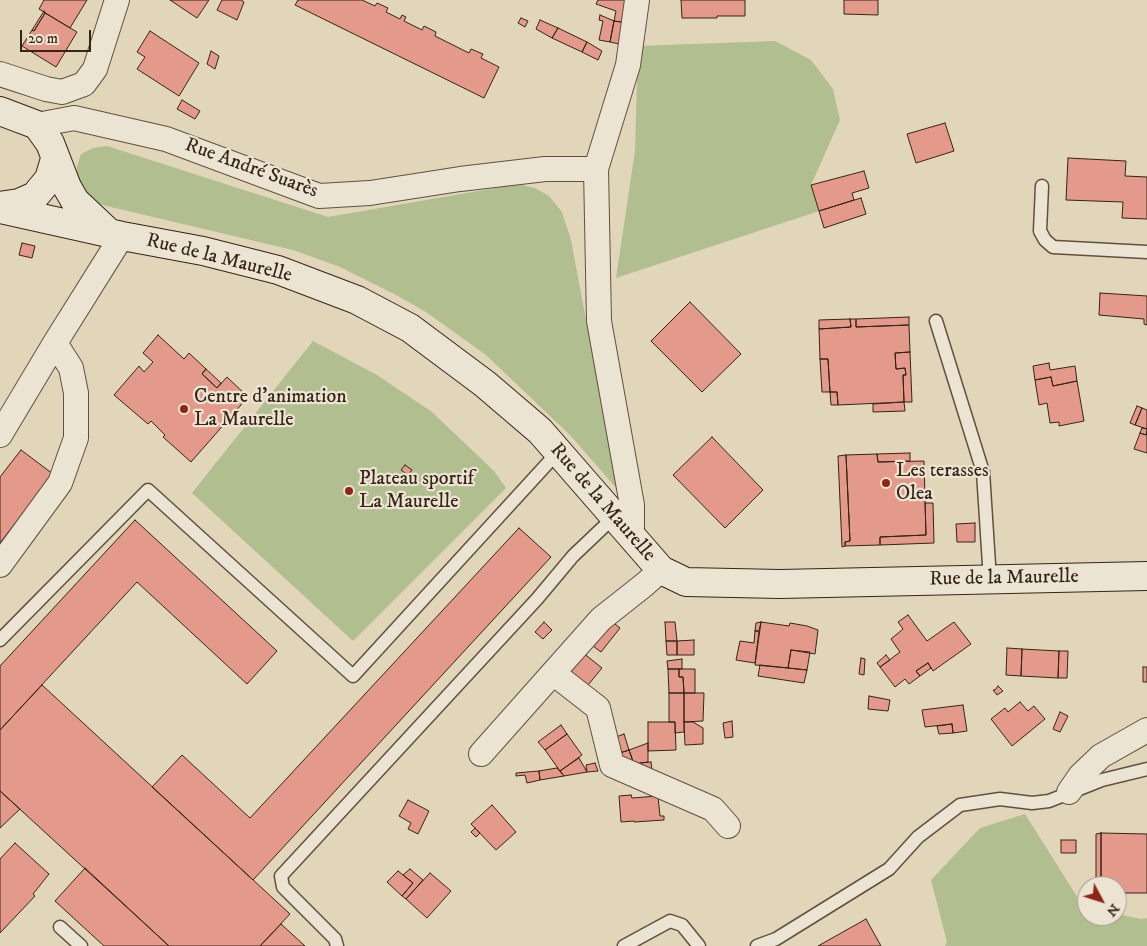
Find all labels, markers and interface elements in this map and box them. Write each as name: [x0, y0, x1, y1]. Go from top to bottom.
scale bar: [22, 20, 94, 52]
text: 20 m: [28, 29, 58, 48]
street label: Rue André Suarès: [181, 134, 321, 204]
street label: Rue de la Maurelle: [144, 229, 294, 289]
place label: Centre d'animation La Maurelle: [194, 386, 347, 433]
marker: Centre d'animation La Maurelle: [178, 403, 190, 415]
street label: Rue de la Maurelle: [544, 439, 660, 567]
place label: Les terasses Olea: [896, 460, 989, 507]
place label: Plateau sportif La Maurelle: [359, 468, 474, 515]
marker: Les terasses Olea: [880, 477, 892, 489]
marker: Plateau sportif La Maurelle: [343, 485, 355, 497]
street label: Rue de la Maurelle: [929, 566, 1079, 592]
north arrow: [1077, 876, 1127, 926]
text: N: [1102, 900, 1123, 920]

